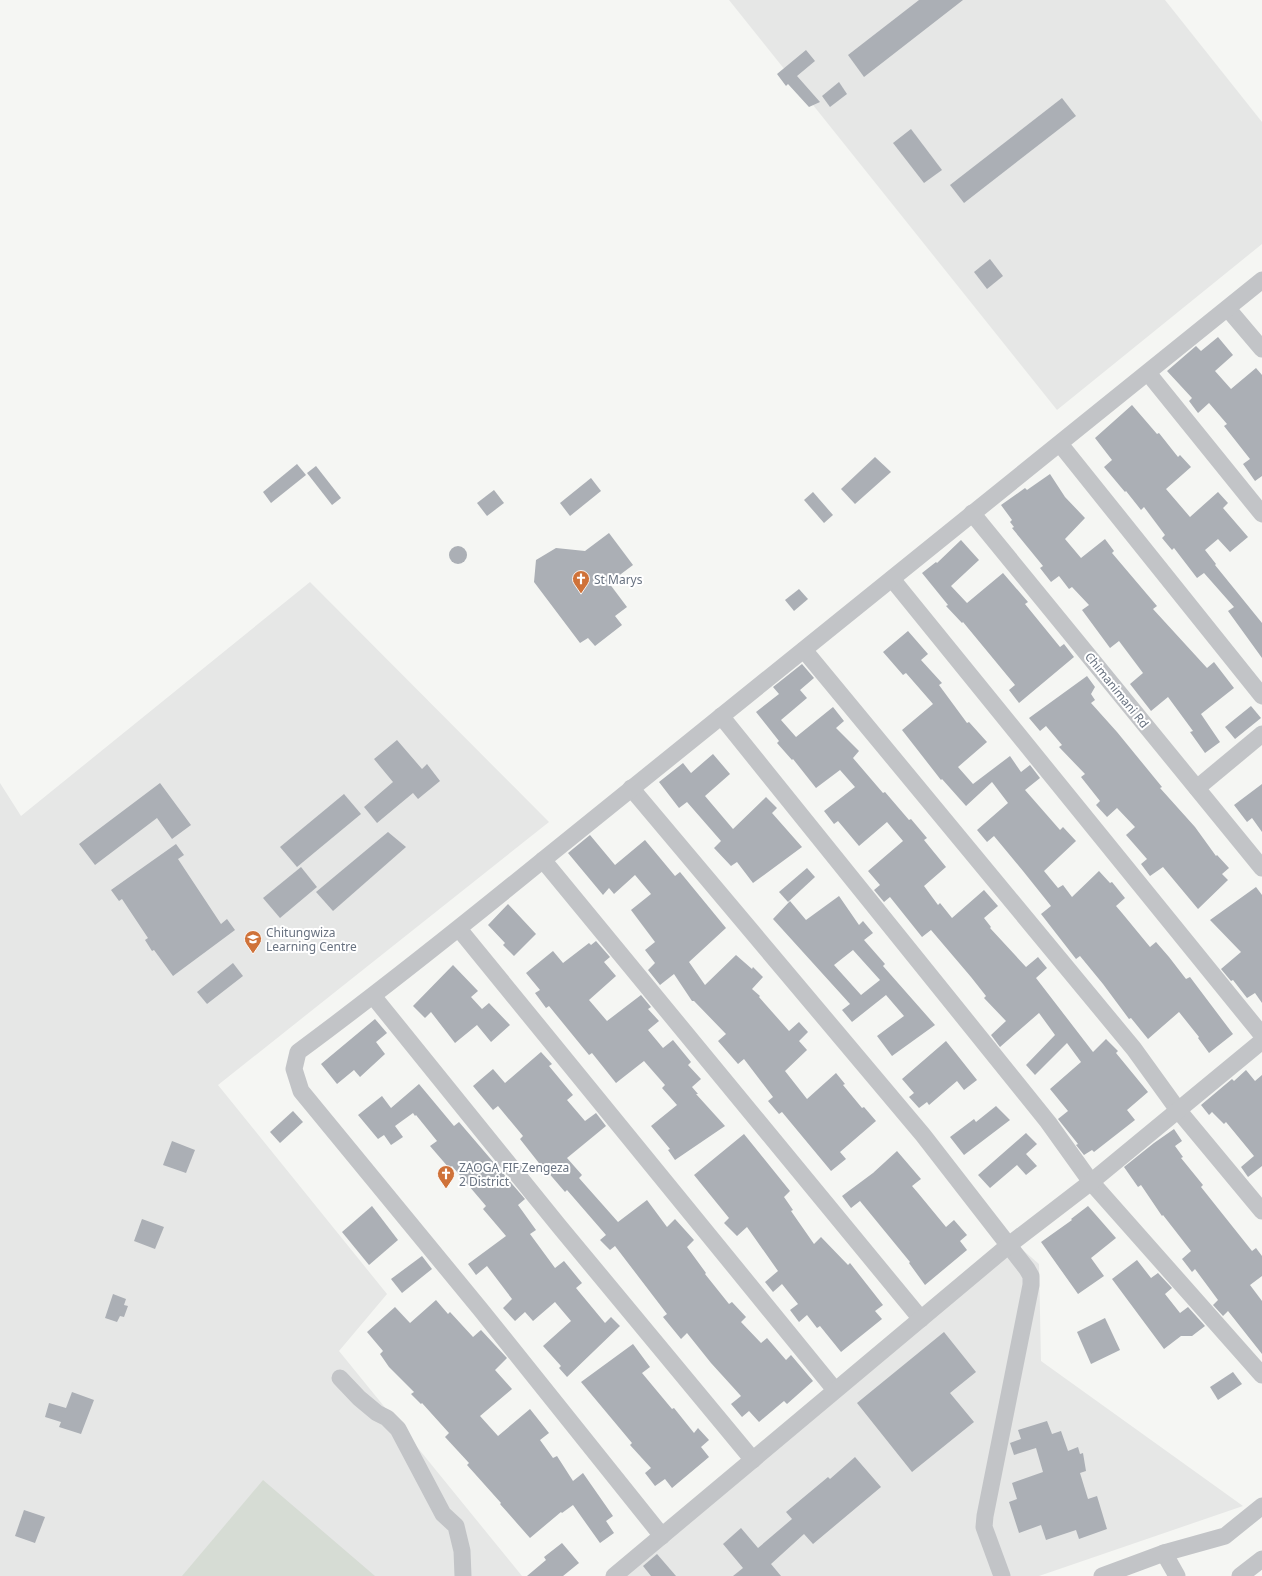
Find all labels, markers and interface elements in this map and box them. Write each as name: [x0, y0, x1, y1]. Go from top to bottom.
church icon: St Marys: [571, 569, 591, 594]
place label: St Marys: [594, 571, 643, 588]
street label: Chimanimani Rd: [1081, 649, 1153, 731]
place label: Chitungwiza Learning Centre: [266, 924, 357, 955]
school or university icon: Chitungwiza Learning Centre: [243, 929, 263, 954]
place label: ZAOGA FIF Zengeza 2 District: [459, 1159, 569, 1190]
church icon: ZAOGA FIF Zengeza 2 District: [436, 1164, 456, 1189]

